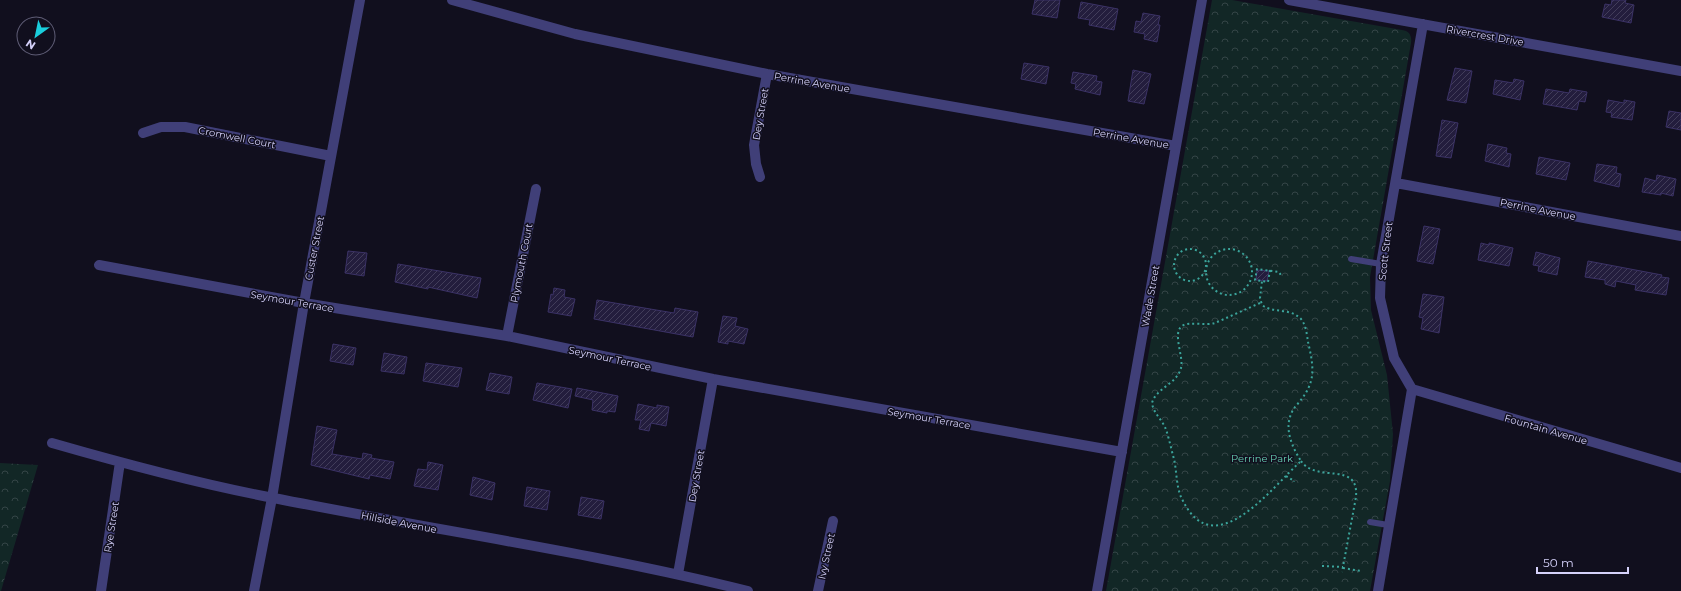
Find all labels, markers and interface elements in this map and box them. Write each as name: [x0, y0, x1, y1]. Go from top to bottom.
north arrow: [16, 16, 56, 56]
street label: Rivercrest Drive: [1445, 22, 1525, 49]
text: N: [23, 36, 38, 53]
street label: Perrine Avenue: [773, 69, 851, 96]
street label: Dey Street: [750, 87, 771, 141]
street label: Cromwell Court: [197, 124, 277, 151]
street label: Perrine Avenue: [1092, 125, 1170, 152]
street label: Perrine Avenue: [1499, 196, 1577, 223]
street label: Custer Street: [302, 215, 327, 281]
street label: Scott Street: [1375, 221, 1396, 281]
street label: Plymouth Court: [507, 222, 536, 304]
street label: Wade Street: [1139, 264, 1162, 328]
street label: Seymour Terrace: [249, 288, 334, 315]
street label: Seymour Terrace: [567, 343, 652, 374]
street label: Seymour Terrace: [886, 405, 971, 432]
street label: Fountain Avenue: [1503, 411, 1589, 448]
street label: Dey Street: [686, 449, 707, 503]
park label: Perrine Park: [1231, 452, 1293, 465]
street label: Rye Street: [101, 501, 122, 553]
street label: Hillside Avenue: [360, 509, 438, 536]
street label: Ivy Street: [815, 532, 838, 580]
scale bar: [1537, 549, 1628, 575]
text: 50 m: [1543, 555, 1574, 570]

